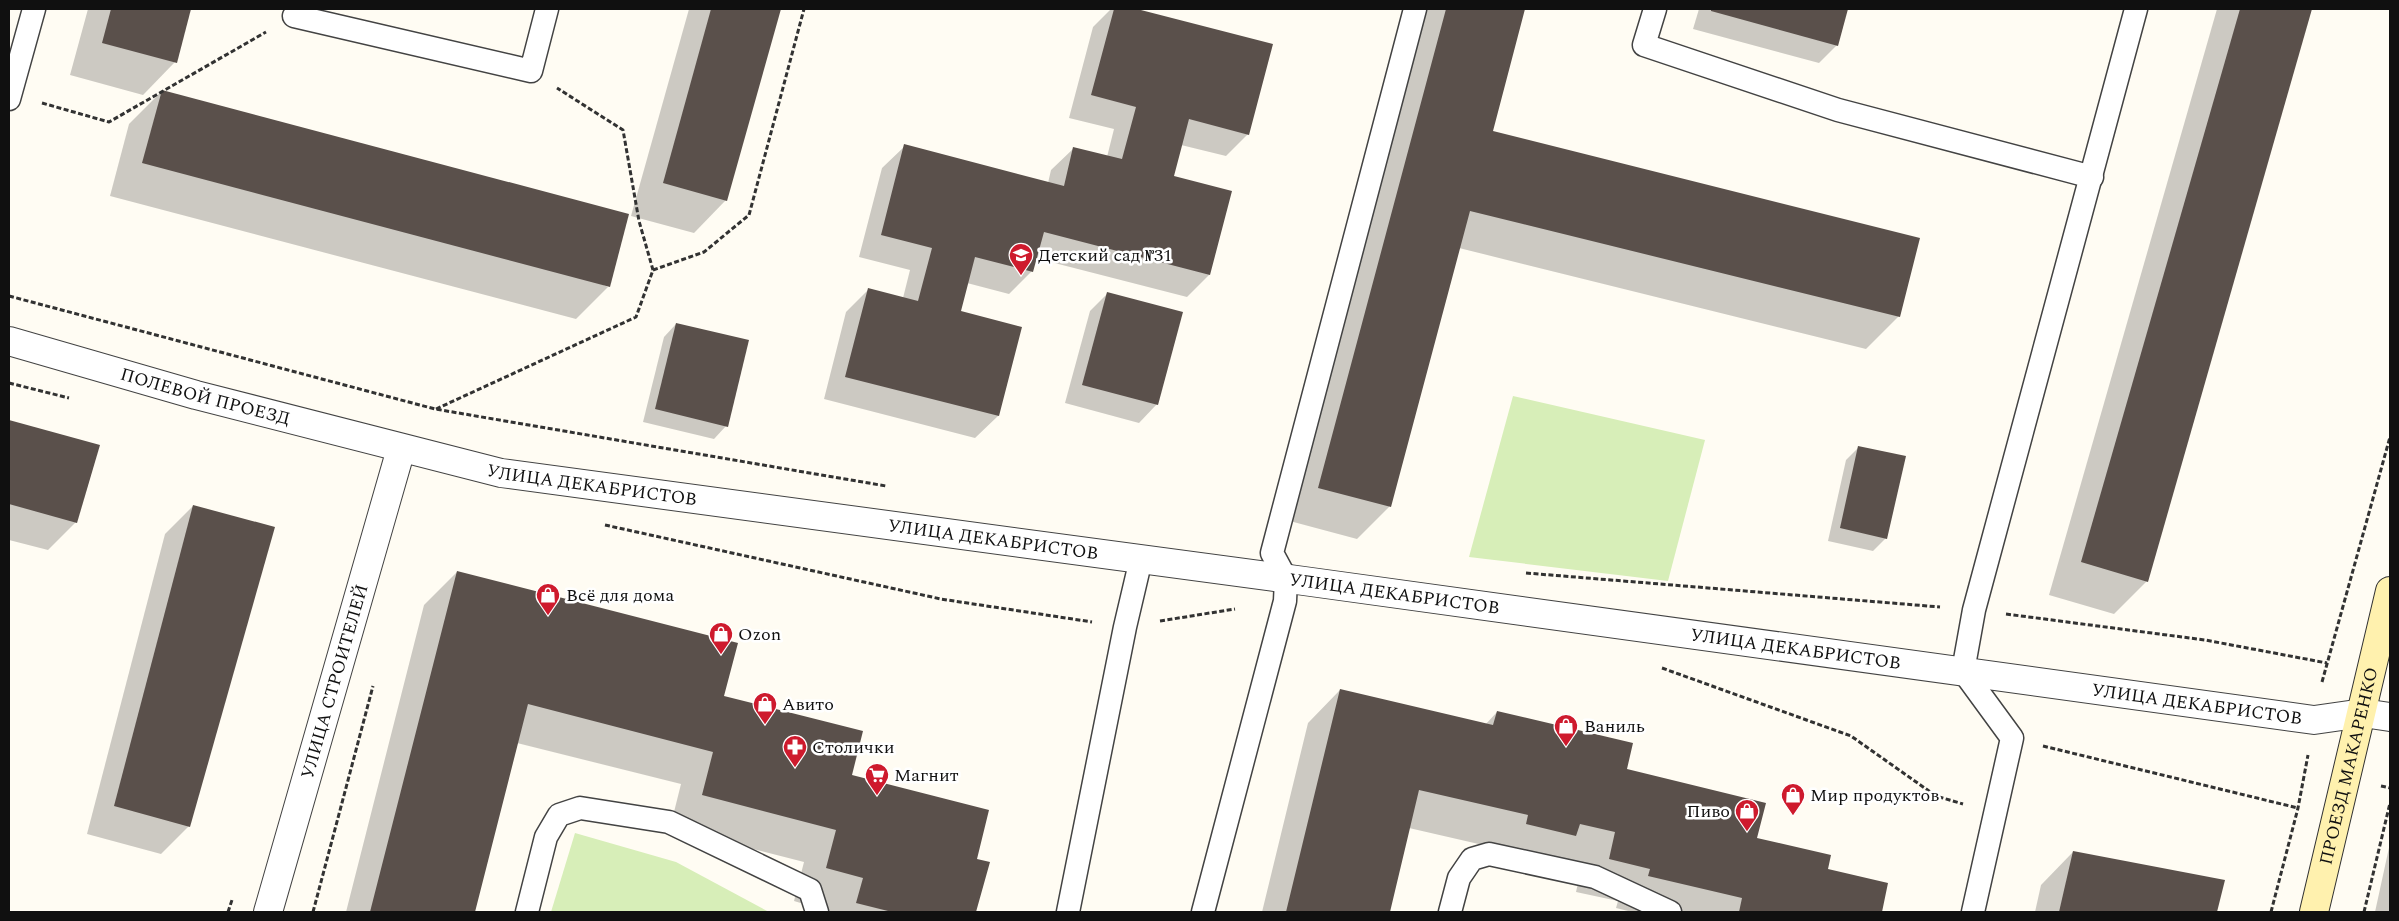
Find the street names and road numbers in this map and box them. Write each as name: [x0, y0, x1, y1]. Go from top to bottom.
street label: ПОЛЕВОЙ ПРОЕЗД: [117, 360, 293, 432]
street label: УЛИЦА ДЕКАБРИСТОВ: [484, 456, 699, 513]
street label: УЛИЦА ДЕКАБРИСТОВ: [886, 512, 1100, 567]
street label: УЛИЦА ДЕКАБРИСТОВ: [1288, 566, 1501, 621]
street label: УЛИЦА СТРОИТЕЛЕЙ: [294, 581, 375, 782]
street label: УЛИЦА ДЕКАБРИСТОВ: [1689, 621, 1903, 677]
street label: ПРОЕЗД МАКАРЕНКО: [2312, 664, 2385, 868]
street label: УЛИЦА ДЕКАБРИСТОВ: [2090, 676, 2304, 732]

